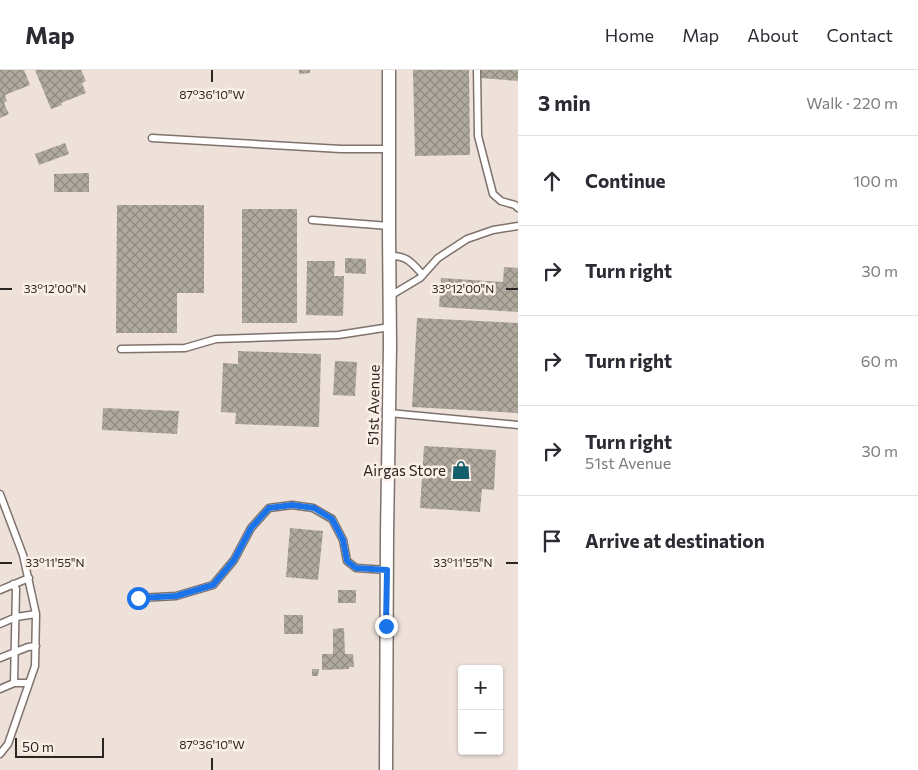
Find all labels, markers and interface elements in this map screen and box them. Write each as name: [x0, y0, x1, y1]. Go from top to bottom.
text: Map: [25, 20, 75, 49]
text: Home: [605, 24, 654, 46]
text: Map: [682, 24, 719, 46]
text: About: [747, 24, 799, 46]
text: Contact: [827, 24, 893, 46]
text: 87°36'10"W: [179, 87, 245, 101]
text: 3 min: [538, 90, 591, 115]
text: Walk · 220 m: [806, 93, 898, 112]
icon: ahead: [538, 167, 566, 195]
text: Continue: [585, 169, 665, 192]
text: 100 m: [853, 171, 898, 190]
icon: right: [538, 257, 566, 285]
text: Turn right: [585, 259, 672, 282]
text: 30 m: [861, 261, 898, 280]
text: 33°12'00"N: [24, 281, 86, 295]
text: 33°12'00"N: [432, 281, 494, 295]
icon: right: [538, 347, 566, 375]
text: Turn right: [585, 349, 672, 372]
text: 60 m: [861, 351, 898, 370]
street label: 51st Avenue: [363, 364, 383, 446]
text: Turn right: [585, 430, 672, 453]
icon: right: [538, 437, 566, 465]
text: 30 m: [861, 441, 898, 460]
text: 51st Avenue: [585, 453, 671, 472]
shop icon: Airgas Store: [450, 459, 472, 481]
place label: Airgas Store: [363, 461, 446, 479]
icon: arrive: [538, 527, 566, 555]
text: Arrive at destination: [585, 529, 765, 552]
text: 33°11'55"N: [25, 555, 85, 569]
text: 33°11'55"N: [433, 555, 493, 569]
route start: [127, 587, 150, 610]
route end: [375, 615, 398, 638]
map controls: [458, 665, 503, 755]
button: +: [458, 665, 503, 710]
button: −: [458, 710, 503, 755]
scale bar: [15, 735, 104, 758]
text: 87°36'10"W: [179, 737, 245, 751]
text: 50 m: [22, 738, 54, 755]

